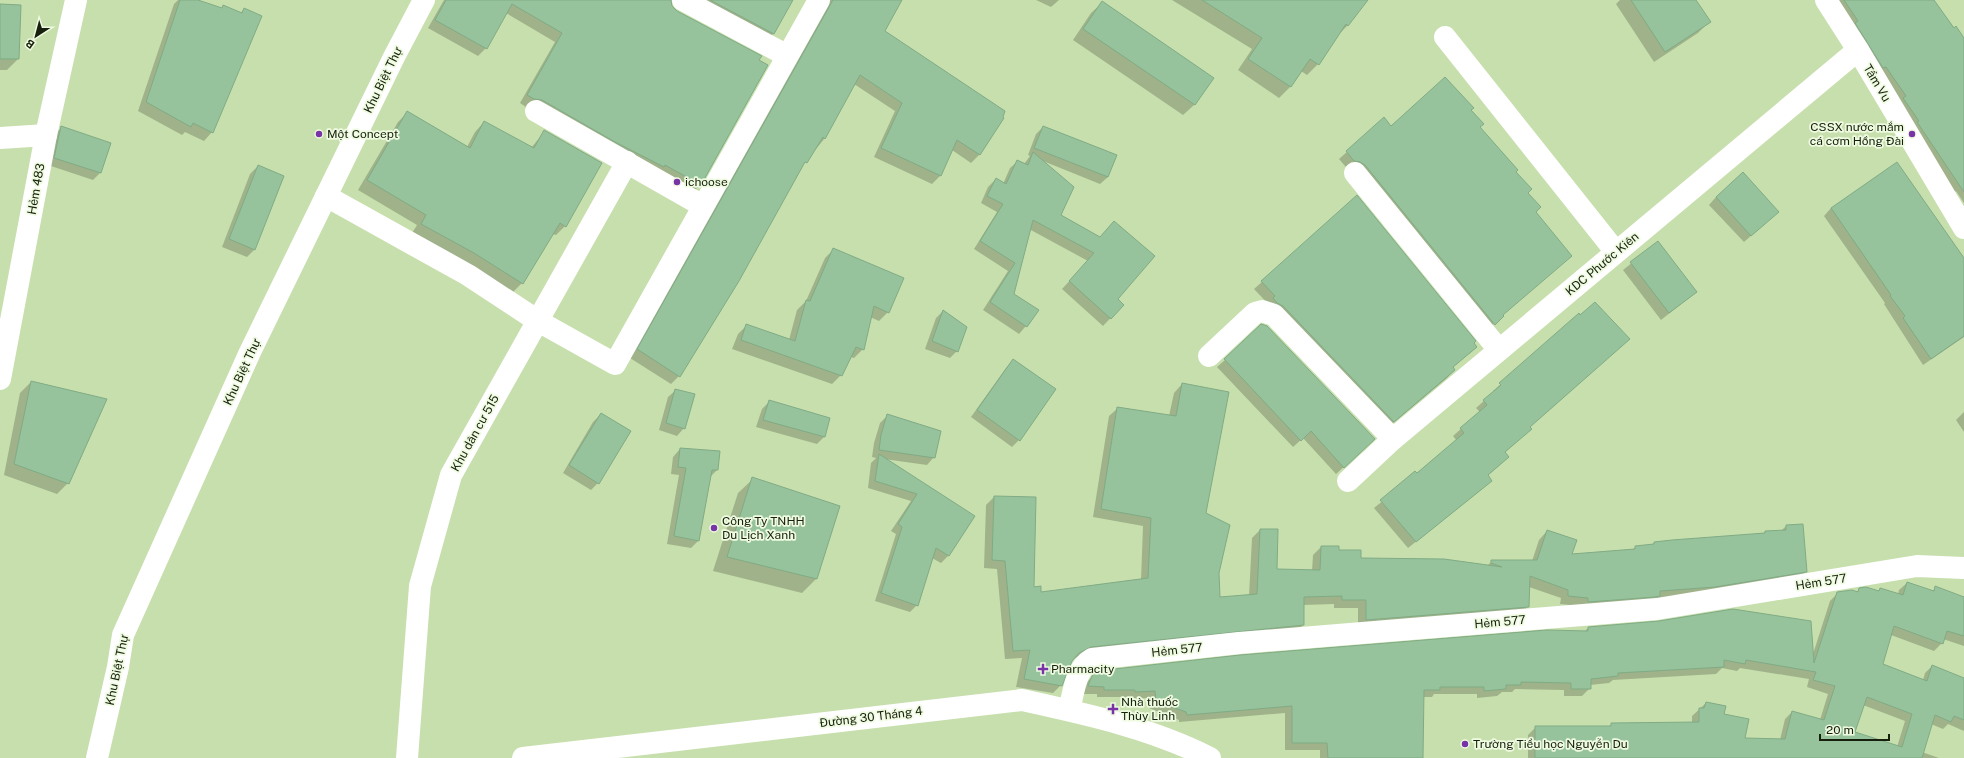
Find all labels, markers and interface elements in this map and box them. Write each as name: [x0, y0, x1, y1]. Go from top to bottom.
north arrow: [16, 16, 56, 56]
text: B: [23, 37, 37, 51]
street label: Khu Biệt Thự: [361, 44, 405, 115]
street label: Tầm Vu: [1860, 62, 1894, 104]
place label: CSSX nước mắm cá cơm Hồng Đài: [1810, 120, 1904, 148]
place label: Một Concept: [327, 127, 399, 141]
marker: Một Concept: [314, 129, 324, 139]
marker: CSSX nước mắm cá cơm Hồng Đài: [1907, 129, 1917, 139]
street label: Hẻm 483: [25, 162, 47, 216]
place label: ichoose: [685, 175, 728, 189]
marker: ichoose: [672, 177, 682, 187]
street label: KDC Phước Kiên: [1563, 229, 1641, 299]
street label: Khu Biệt Thự: [220, 336, 264, 408]
street label: Khu dân cư 515: [448, 392, 502, 474]
place label: Công Ty TNHH Du Lịch Xanh: [722, 514, 805, 542]
marker: Công Ty TNHH Du Lịch Xanh: [709, 523, 719, 533]
street label: Hẻm 577: [1794, 571, 1848, 593]
street label: Hẻm 577: [1474, 613, 1526, 631]
street label: Khu Biệt Thự: [103, 633, 131, 707]
street label: Hẻm 577: [1151, 640, 1203, 660]
place label: Pharmacity: [1051, 662, 1115, 676]
marker: Pharmacity: [1038, 664, 1048, 674]
place label: Nhà thuốc Thùy Linh: [1121, 695, 1178, 723]
street label: Đường 30 Tháng 4: [819, 704, 924, 730]
marker: Nhà thuốc Thùy Linh: [1108, 704, 1118, 714]
scale bar: [1820, 716, 1889, 742]
text: 20 m: [1826, 723, 1854, 737]
place label: Trường Tiểu học Nguyễn Du: [1473, 737, 1628, 751]
marker: Trường Tiểu học Nguyễn Du: [1460, 739, 1470, 749]

